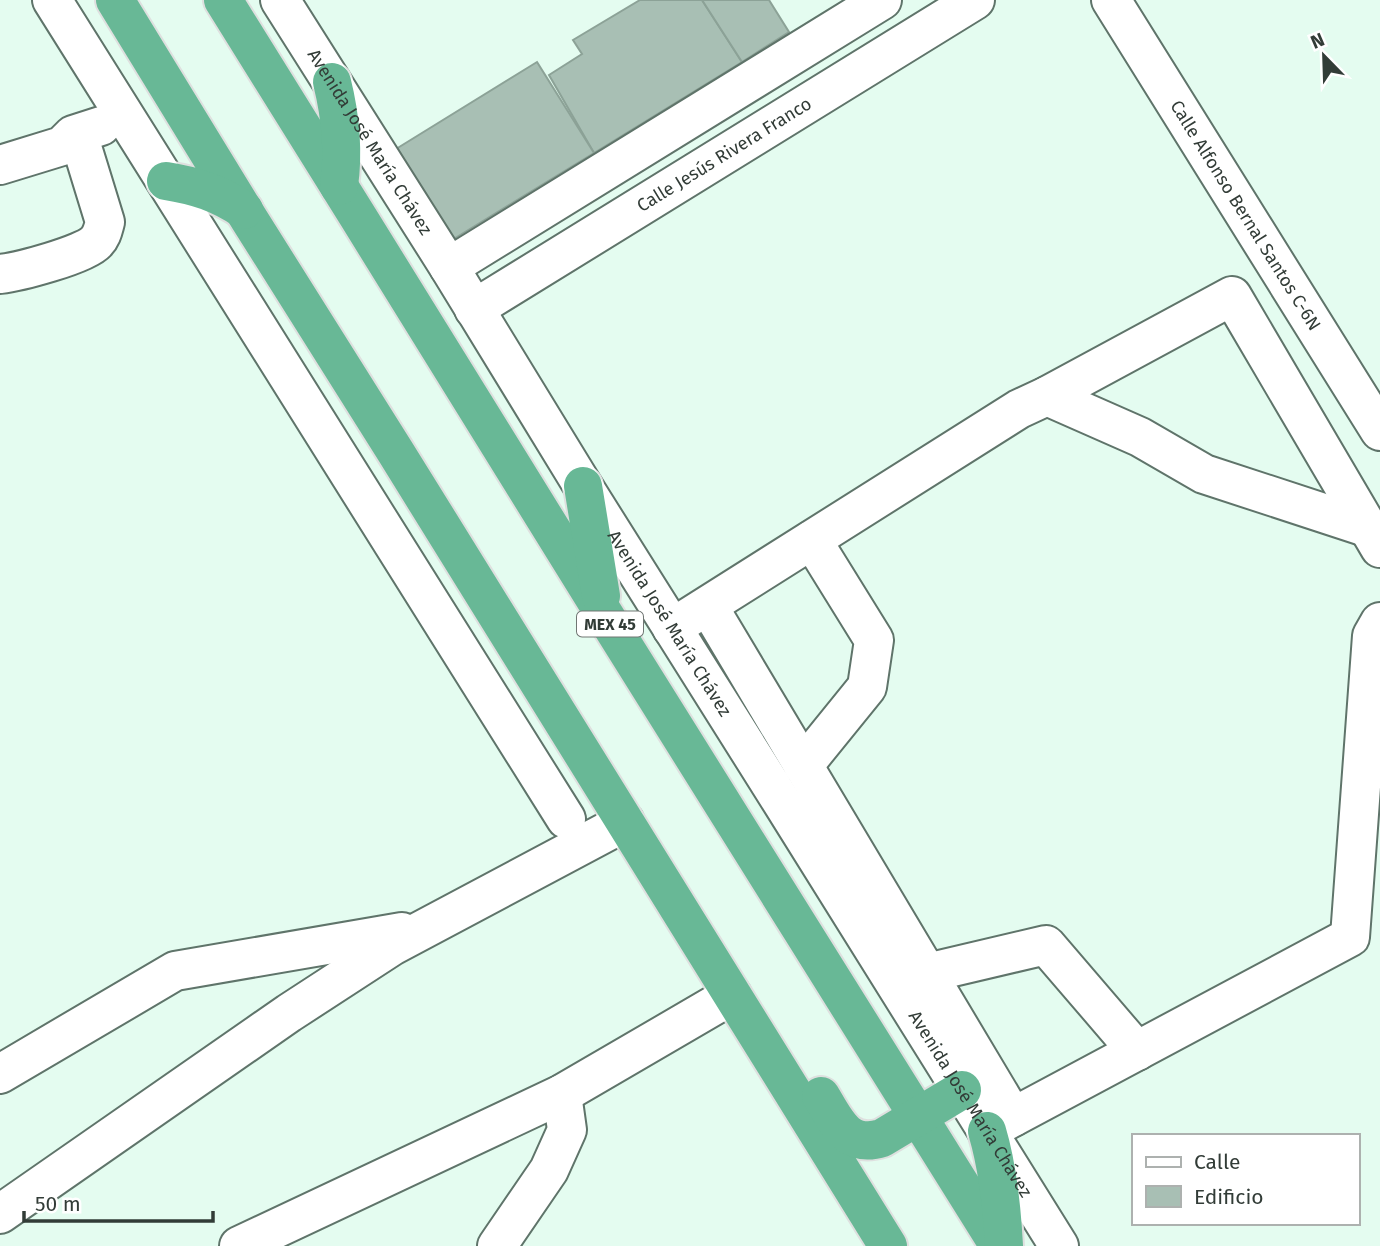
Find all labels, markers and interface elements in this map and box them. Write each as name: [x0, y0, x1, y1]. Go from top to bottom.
north arrow: [1289, 21, 1359, 91]
text: N: [1307, 28, 1328, 54]
street label: Avenida José María Chávez: [303, 45, 437, 239]
street label: Calle Jesús Rivera Franco: [633, 93, 816, 217]
street label: Calle Alfonso Bernal Santos C-6N: [1165, 96, 1326, 335]
street label: Avenida José María Chávez: [603, 526, 736, 721]
road number: MEX 45: [577, 611, 643, 636]
street label: Avenida José María Chávez: [904, 1007, 1037, 1201]
legend: [1132, 1134, 1359, 1225]
text: Calle: [1194, 1149, 1240, 1175]
scale bar: [24, 1180, 214, 1224]
text: Edificio: [1194, 1184, 1264, 1210]
text: 50 m: [35, 1191, 81, 1217]

